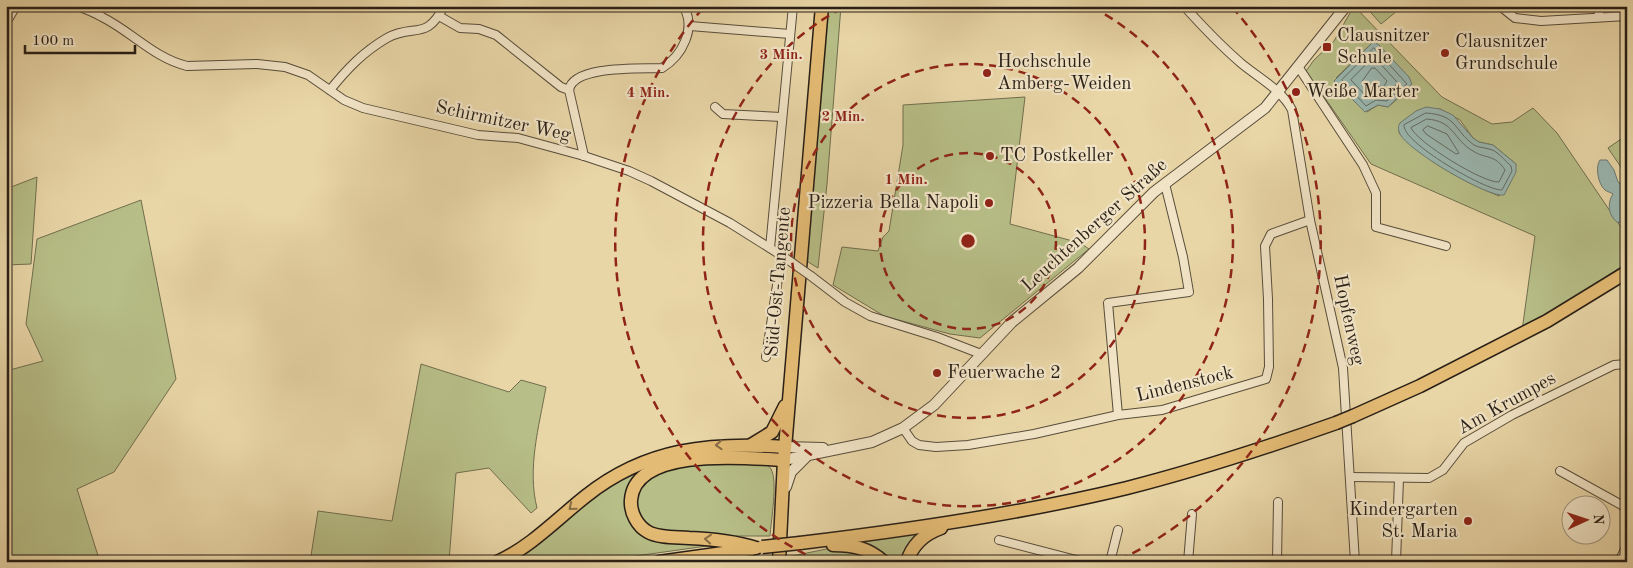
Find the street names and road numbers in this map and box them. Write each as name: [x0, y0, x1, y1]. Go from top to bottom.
street label: Schirmitzer Weg: [434, 98, 573, 146]
street label: Leuchtenberger Straße: [1019, 156, 1171, 296]
street label: Süd-Ost-Tangente: [763, 206, 795, 358]
street label: Hopfenweg: [1329, 273, 1367, 368]
street label: Lindenstock: [1134, 364, 1236, 406]
street label: Am Krumpes: [1455, 369, 1559, 439]

